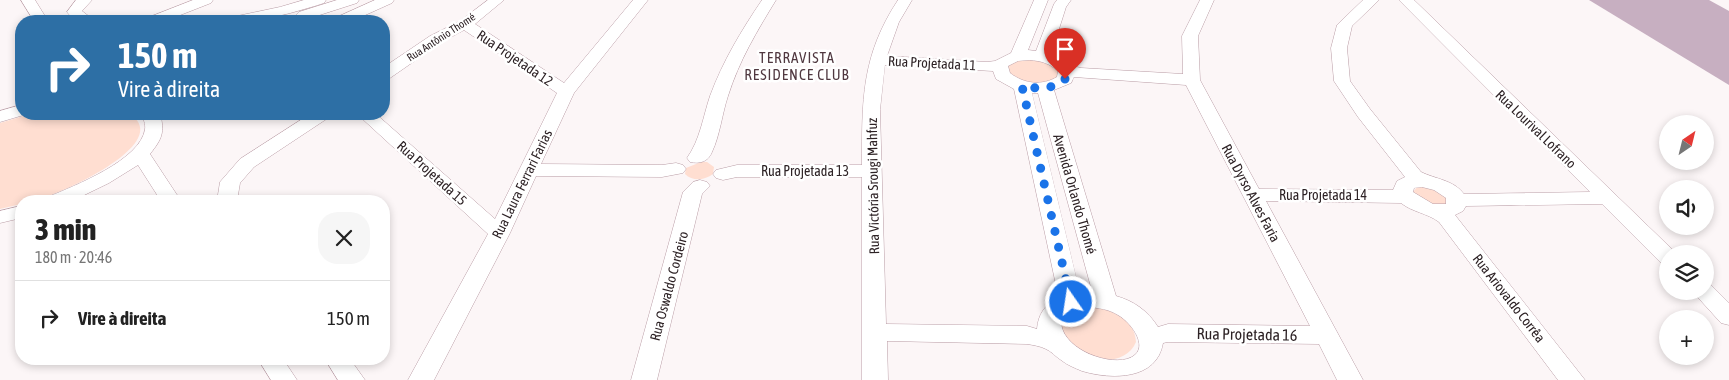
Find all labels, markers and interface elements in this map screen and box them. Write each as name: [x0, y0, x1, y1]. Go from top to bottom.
street label: Rua Antônio Thomé: [405, 10, 477, 64]
street label: Rua Projetada 12: [474, 27, 556, 89]
pin: [1044, 28, 1086, 79]
icon: right: [35, 35, 100, 100]
text: 150 m: [118, 35, 197, 75]
icon: arrive: [1051, 35, 1079, 63]
district label: TERRAVISTA RESIDENCE CLUB: [744, 49, 850, 83]
street label: Rua Projetada 11: [888, 53, 976, 73]
text: Vire à direita: [118, 76, 220, 102]
street label: Rua Lourival Lofrano: [1492, 87, 1580, 171]
north arrow: [1659, 115, 1714, 170]
map controls: [1659, 115, 1714, 365]
street label: Rua Victória Srougi Mahfuz: [864, 118, 882, 254]
street label: Rua Laura Ferrari Farias: [489, 127, 555, 241]
street label: Avenida Orlando Thomé: [1050, 132, 1100, 256]
street label: Rua Projetada 15: [394, 138, 470, 208]
street label: Rua Dyrso Alves Faria: [1218, 141, 1284, 245]
street label: Rua Projetada 13: [761, 163, 849, 179]
button: sound: [1659, 180, 1714, 235]
street label: Rua Projetada 14: [1279, 187, 1367, 203]
text: 3 min: [35, 212, 96, 246]
button: close: [318, 212, 370, 264]
street label: Rua Oswaldo Cordeiro: [647, 230, 691, 342]
button: layers: [1659, 245, 1714, 300]
text: 180 m · 20:46: [35, 248, 112, 266]
street label: Rua Ariovaldo Corrêa: [1470, 251, 1548, 345]
position arrow: [1044, 275, 1096, 327]
icon: right: [35, 304, 63, 332]
text: Vire à direita: [78, 307, 166, 329]
text: 150 m: [327, 307, 370, 329]
button: +: [1659, 310, 1714, 365]
street label: Rua Projetada 16: [1196, 324, 1298, 345]

